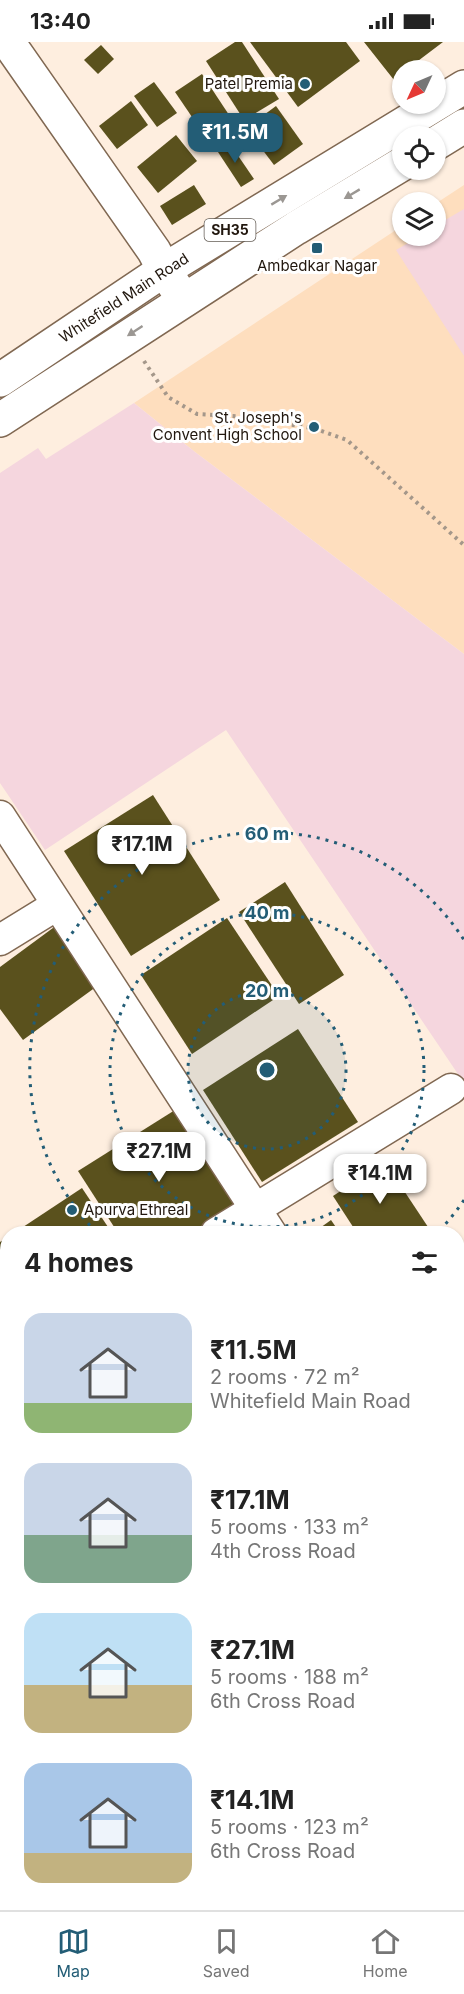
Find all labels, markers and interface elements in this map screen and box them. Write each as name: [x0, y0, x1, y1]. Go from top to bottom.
text: 13:40: [30, 8, 91, 34]
north arrow: [392, 60, 446, 114]
map controls: [392, 60, 446, 246]
place label: Patel Premia: [205, 74, 293, 93]
marker: Patel Premia: [298, 77, 312, 91]
pin: ₹11.5M: [186, 113, 284, 164]
text: ₹11.5M: [202, 120, 268, 144]
button: locate: [392, 126, 446, 180]
one-way arrow: [343, 189, 360, 199]
button: layers: [392, 192, 446, 246]
one-way arrow: [271, 195, 287, 206]
road number: SH35: [204, 219, 256, 241]
marker: Ambedkar Nagar: [310, 241, 324, 255]
street label: Whitefield Main Road: [55, 249, 192, 347]
place label: Ambedkar Nagar: [257, 256, 377, 275]
one-way arrow: [127, 325, 143, 337]
place label: St. Joseph's Convent High School: [153, 408, 302, 444]
marker: St. Joseph's Convent High School: [307, 420, 321, 434]
text: 60 m: [245, 823, 289, 844]
pin: ₹17.1M: [93, 825, 191, 876]
text: ₹17.1M: [111, 832, 173, 856]
text: 40 m: [245, 902, 290, 923]
text: 20 m: [245, 980, 289, 1001]
centre of rings: [257, 1060, 277, 1080]
pin: ₹27.1M: [110, 1132, 208, 1183]
text: ₹27.1M: [126, 1139, 192, 1163]
pin: ₹14.1M: [331, 1154, 429, 1205]
text: ₹14.1M: [347, 1161, 413, 1185]
place label: Apurva Ethreal: [84, 1200, 188, 1219]
marker: Apurva Ethreal: [65, 1203, 79, 1217]
icon: filters: [408, 1246, 441, 1279]
text: 4 homes: [24, 1247, 134, 1278]
text: ₹11.5M: [210, 1334, 297, 1365]
icon: home: [72, 1337, 144, 1409]
text: 2 rooms · 72 m²: [210, 1365, 360, 1389]
text: Whitefield Main Road: [210, 1389, 411, 1413]
text: ₹17.1M: [210, 1484, 290, 1515]
icon: home: [72, 1487, 144, 1559]
text: 5 rooms · 133 m²: [210, 1515, 369, 1539]
text: 4th Cross Road: [210, 1539, 356, 1563]
text: ₹27.1M: [210, 1634, 295, 1665]
icon: home: [72, 1637, 144, 1709]
text: 5 rooms · 188 m²: [210, 1665, 369, 1689]
text: 6th Cross Road: [210, 1689, 355, 1713]
text: ₹14.1M: [210, 1784, 295, 1815]
icon: home: [72, 1787, 144, 1859]
text: 5 rooms · 123 m²: [210, 1815, 369, 1839]
text: 6th Cross Road: [210, 1839, 355, 1863]
tab: Map: [57, 1925, 90, 1981]
tab: Saved: [203, 1925, 250, 1981]
tab: Home: [363, 1925, 407, 1981]

